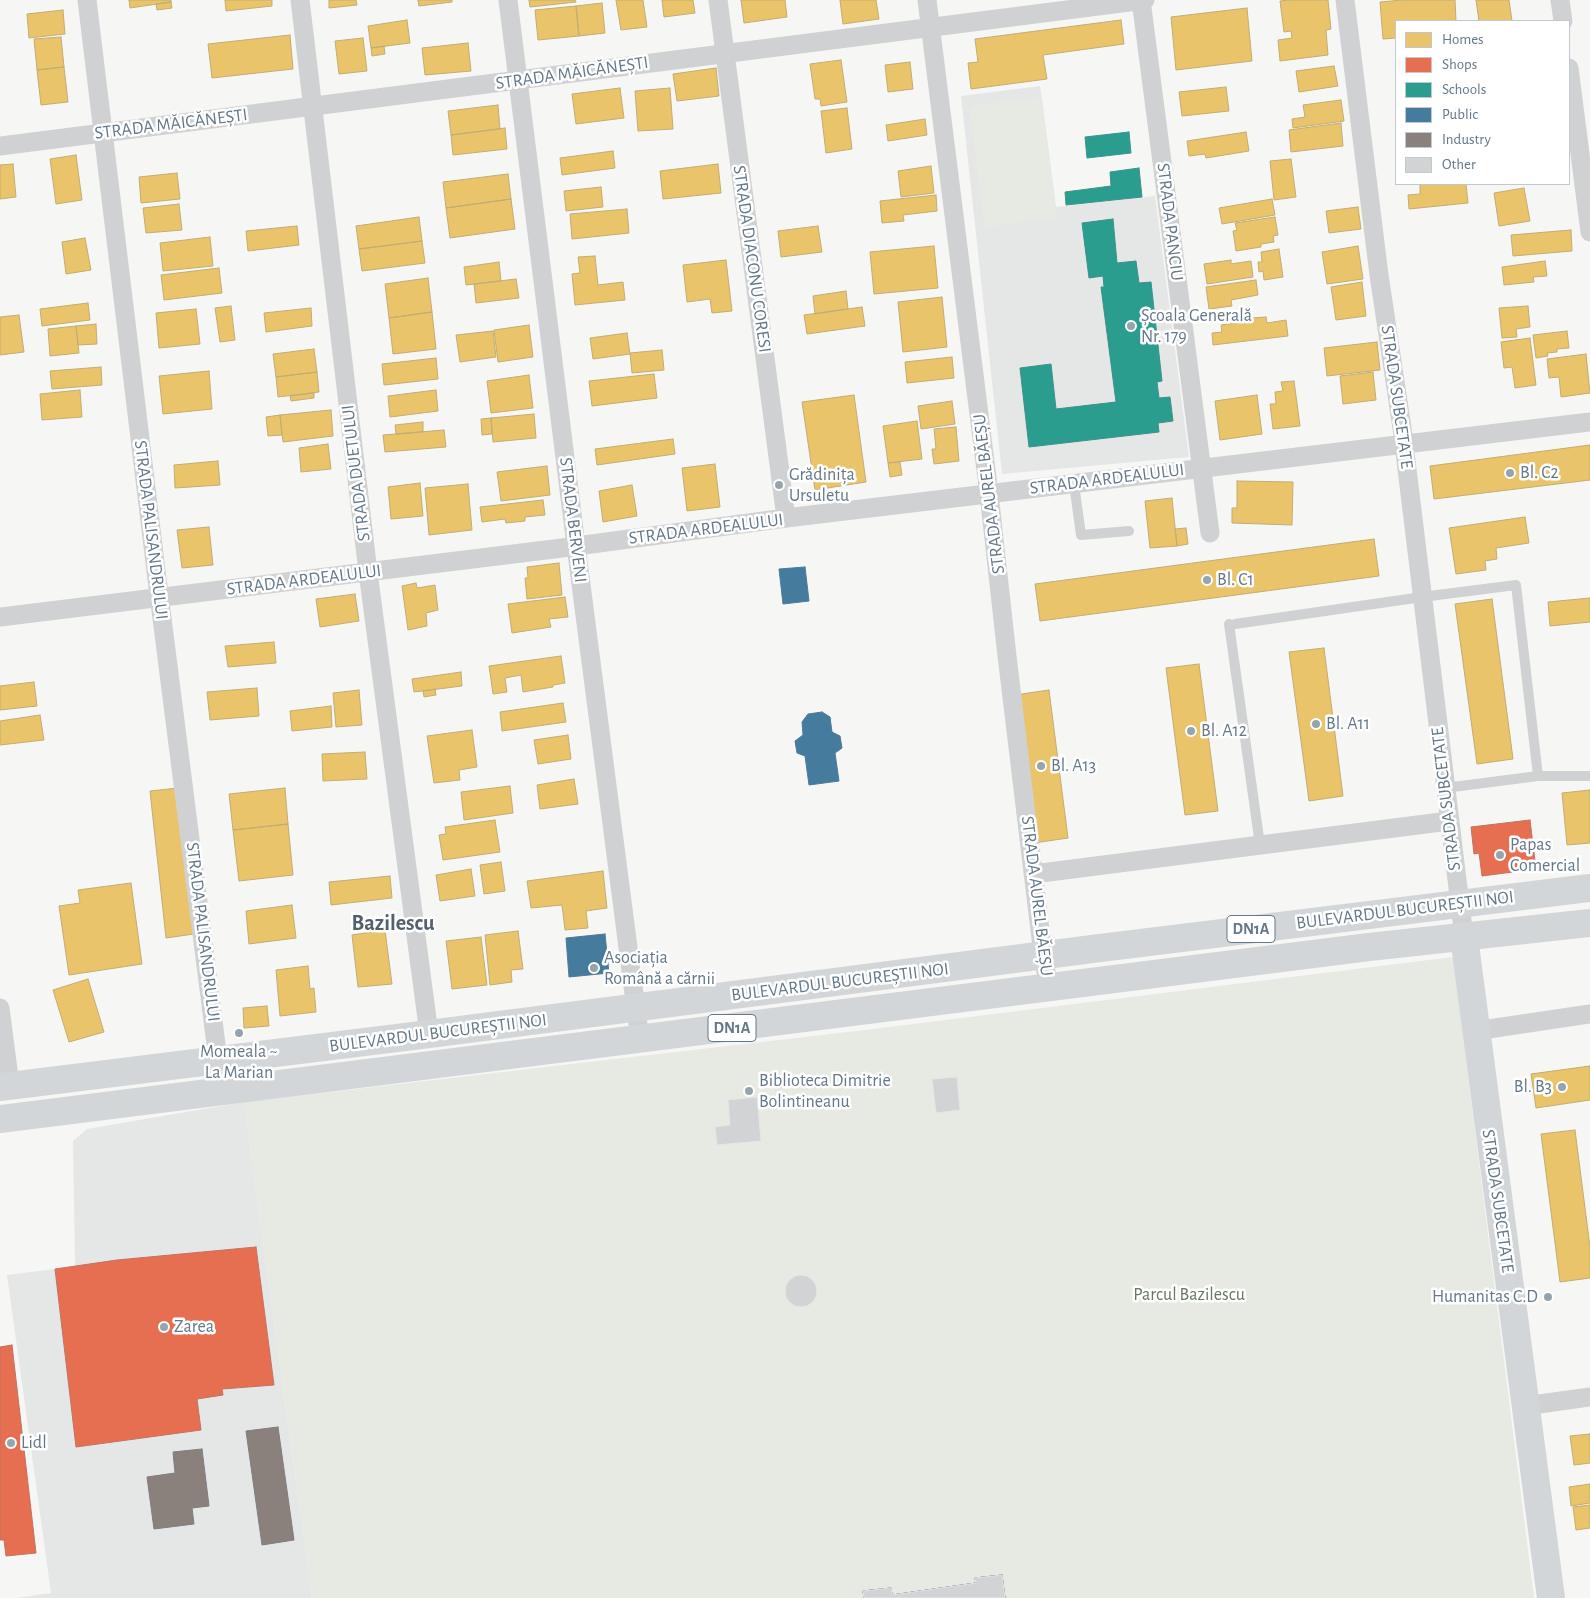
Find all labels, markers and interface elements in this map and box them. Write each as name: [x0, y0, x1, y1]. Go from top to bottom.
legend: [1395, 20, 1570, 185]
text: Homes: [1442, 32, 1484, 47]
street label: STRADA MĂICĂNEȘTI: [494, 52, 650, 94]
text: Shops: [1442, 57, 1477, 72]
text: Schools: [1442, 82, 1486, 97]
street label: STRADA MĂICĂNEȘTI: [93, 104, 249, 144]
text: Public: [1442, 107, 1478, 122]
text: Industry: [1442, 132, 1491, 147]
text: Other: [1442, 157, 1476, 172]
street label: STRADA PANCIU: [1152, 162, 1188, 282]
street label: STRADA DIACONU CORESI: [728, 164, 776, 354]
place label: Școala Generală Nr. 179: [1141, 305, 1252, 348]
marker: Școala Generală Nr. 179: [1125, 320, 1137, 332]
street label: STRADA SUBCETATE: [1376, 324, 1418, 470]
street label: STRADA DUETULUI: [337, 403, 375, 543]
street label: STRADA AUREL BĂEȘU: [968, 413, 1010, 575]
street label: STRADA PALISANDRULUI: [129, 439, 173, 621]
street label: STRADA BERVENI: [555, 456, 591, 584]
street label: STRADA ARDEALULUI: [1028, 459, 1186, 499]
place label: Bl. C2: [1520, 462, 1559, 484]
place label: Grădinița Ursuletu: [789, 464, 855, 506]
marker: Bl. C2: [1504, 467, 1516, 479]
marker: Grădinița Ursuletu: [773, 479, 785, 491]
street label: STRADA ARDEALULUI: [627, 509, 785, 549]
street label: STRADA ARDEALULUI: [225, 560, 383, 600]
place label: Bl. C1: [1217, 569, 1254, 591]
marker: Bl. C1: [1201, 574, 1213, 586]
place label: Bl. A11: [1326, 713, 1370, 735]
marker: Bl. A11: [1310, 718, 1322, 730]
place label: Bl. A12: [1201, 720, 1247, 742]
marker: Bl. A12: [1185, 725, 1197, 737]
street label: STRADA SUBCETATE: [1426, 726, 1466, 872]
place label: Bl. A13: [1051, 755, 1096, 777]
marker: Bl. A13: [1035, 760, 1047, 772]
street label: STRADA AUREL BĂEȘU: [1016, 815, 1058, 977]
place label: Papas Comercial: [1510, 834, 1580, 876]
street label: STRADA PALISANDRULUI: [181, 841, 225, 1023]
marker: Papas Comercial: [1494, 849, 1506, 861]
street label: BULEVARDUL BUCUREȘTII NOI: [1295, 886, 1515, 934]
district label: Bazilescu: [352, 910, 434, 936]
road number: DN1A: [1227, 916, 1275, 942]
place label: Asociația Română a cărnii: [604, 947, 715, 990]
street label: BULEVARDUL BUCUREȘTII NOI: [730, 958, 950, 1006]
marker: Asociația Română a cărnii: [588, 962, 600, 974]
street label: BULEVARDUL BUCUREȘTII NOI: [328, 1009, 548, 1057]
road number: DN1A: [708, 1014, 756, 1042]
marker: Momeala ~ La Marian: [233, 1027, 245, 1039]
place label: Momeala ~ La Marian: [200, 1041, 278, 1084]
place label: Biblioteca Dimitrie Bolintineanu: [759, 1070, 891, 1112]
place label: Bl. B3: [1514, 1076, 1552, 1098]
marker: Bl. B3: [1556, 1081, 1568, 1093]
marker: Biblioteca Dimitrie Bolintineanu: [743, 1085, 755, 1097]
street label: STRADA SUBCETATE: [1477, 1128, 1519, 1274]
park label: Parcul Bazilescu: [1133, 1284, 1245, 1306]
place label: Humanitas C.D: [1432, 1286, 1538, 1308]
marker: Humanitas C.D: [1542, 1291, 1554, 1303]
place label: Zarea: [174, 1316, 214, 1338]
marker: Zarea: [158, 1321, 170, 1333]
place label: Lidl: [21, 1432, 47, 1454]
marker: Lidl: [5, 1437, 17, 1449]

